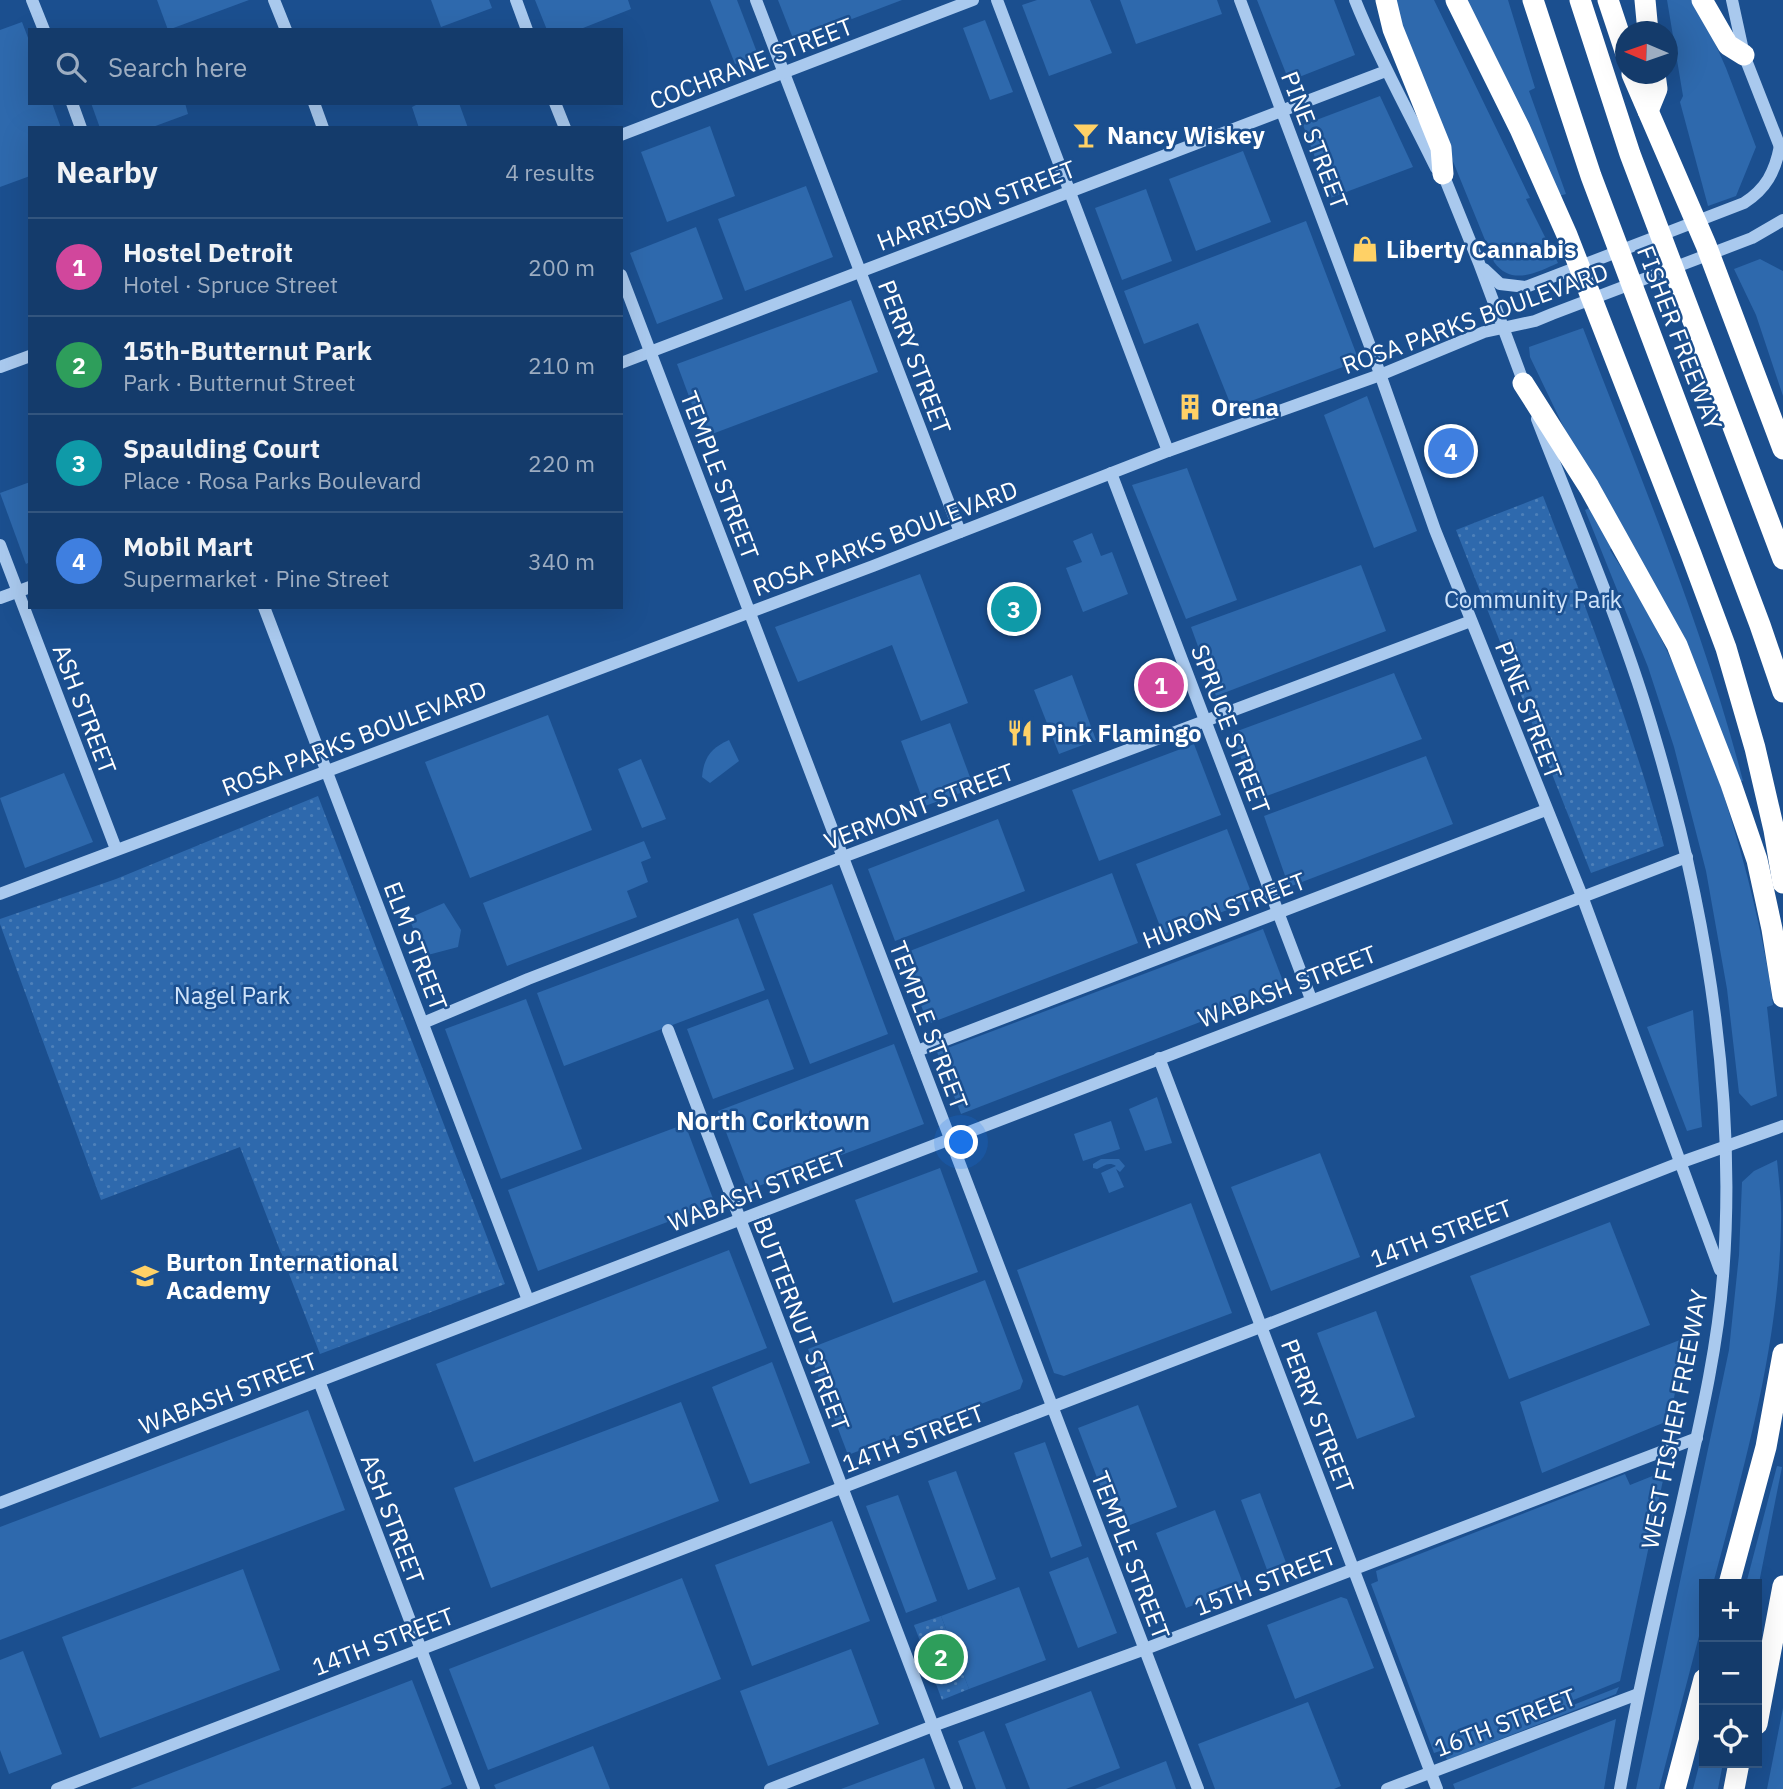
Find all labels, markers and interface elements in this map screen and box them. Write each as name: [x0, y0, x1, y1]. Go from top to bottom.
street label: COCHRANE STREET: [645, 9, 857, 117]
north arrow: [1615, 21, 1678, 84]
search box: [28, 28, 623, 105]
icon: search: [52, 48, 90, 86]
text: Search here: [108, 50, 247, 84]
street label: PINE STREET: [1274, 66, 1356, 214]
place label: Nancy Wiskey: [1107, 119, 1265, 151]
bar icon: Nancy Wiskey: [1071, 120, 1101, 150]
text: Nearby: [56, 152, 158, 191]
street label: HARRISON STREET: [872, 152, 1080, 258]
text: 4 results: [505, 157, 595, 187]
place label: Liberty Cannabis: [1386, 233, 1576, 265]
shop icon: Liberty Cannabis: [1350, 234, 1380, 264]
text: Hostel Detroit: [123, 235, 293, 269]
street label: FISHER FREEWAY: [1630, 241, 1730, 435]
text: 1: [72, 252, 86, 282]
text: 200 m: [528, 252, 595, 282]
street label: ROSA PARKS BOULEVARD: [1337, 255, 1613, 381]
text: Hotel · Spruce Street: [123, 269, 338, 299]
street label: PERRY STREET: [871, 275, 959, 439]
text: 15th-Butternut Park: [123, 333, 372, 367]
text: 2: [72, 350, 86, 380]
text: 210 m: [528, 350, 595, 380]
text: Park · Butternut Street: [123, 367, 356, 397]
street label: TEMPLE STREET: [673, 386, 767, 564]
place label: Orena: [1211, 391, 1279, 423]
building icon: Orena: [1175, 392, 1205, 422]
pin: 4: [1428, 425, 1474, 477]
text: Spaulding Court: [123, 431, 320, 465]
text: 3: [72, 448, 86, 478]
text: 220 m: [528, 448, 595, 478]
text: Place · Rosa Parks Boulevard: [123, 465, 422, 495]
street label: ROSA PARKS BOULEVARD: [748, 473, 1022, 603]
text: Mobil Mart: [123, 529, 253, 563]
text: 4: [72, 546, 86, 576]
text: 340 m: [528, 546, 595, 576]
text: Supermarket · Pine Street: [123, 563, 389, 593]
pin: 3: [991, 583, 1037, 635]
park label: Community Park: [1444, 583, 1622, 615]
street label: PINE STREET: [1488, 636, 1570, 784]
street label: ASH STREET: [46, 640, 124, 779]
street label: SPRUCE STREET: [1184, 640, 1278, 818]
pin: 1: [1138, 659, 1184, 711]
street label: ROSA PARKS BOULEVARD: [217, 673, 491, 803]
place label: Pink Flamingo: [1041, 717, 1202, 749]
restaurant icon: Pink Flamingo: [1005, 718, 1035, 748]
street label: VERMONT STREET: [819, 755, 1019, 857]
street label: HURON STREET: [1138, 864, 1310, 956]
street label: ELM STREET: [377, 877, 455, 1015]
street label: TEMPLE STREET: [882, 936, 976, 1114]
street label: WABASH STREET: [1193, 937, 1381, 1035]
park label: Nagel Park: [174, 979, 290, 1011]
district label: North Corktown: [676, 1103, 870, 1137]
your location: [944, 1125, 978, 1159]
street label: WABASH STREET: [663, 1141, 851, 1239]
street label: 14TH STREET: [1365, 1191, 1517, 1275]
street label: BUTTERNUT STREET: [746, 1213, 858, 1436]
place label: Burton International Academy: [166, 1246, 398, 1306]
school or university icon: Burton International Academy: [130, 1261, 160, 1291]
street label: WEST FISHER FREEWAY: [1633, 1287, 1715, 1551]
street label: PERRY STREET: [1274, 1334, 1362, 1498]
street label: WABASH STREET: [134, 1344, 322, 1442]
street label: 14TH STREET: [837, 1396, 989, 1480]
street label: ASH STREET: [354, 1450, 432, 1589]
street label: TEMPLE STREET: [1084, 1466, 1178, 1644]
street label: 15TH STREET: [1189, 1539, 1341, 1623]
map controls: [1699, 1579, 1762, 1768]
button: +: [1699, 1579, 1762, 1642]
street label: 14TH STREET: [307, 1599, 459, 1683]
pin: 2: [918, 1631, 964, 1683]
button: −: [1699, 1642, 1762, 1705]
street label: 16TH STREET: [1429, 1680, 1581, 1764]
button: locate: [1699, 1705, 1762, 1768]

